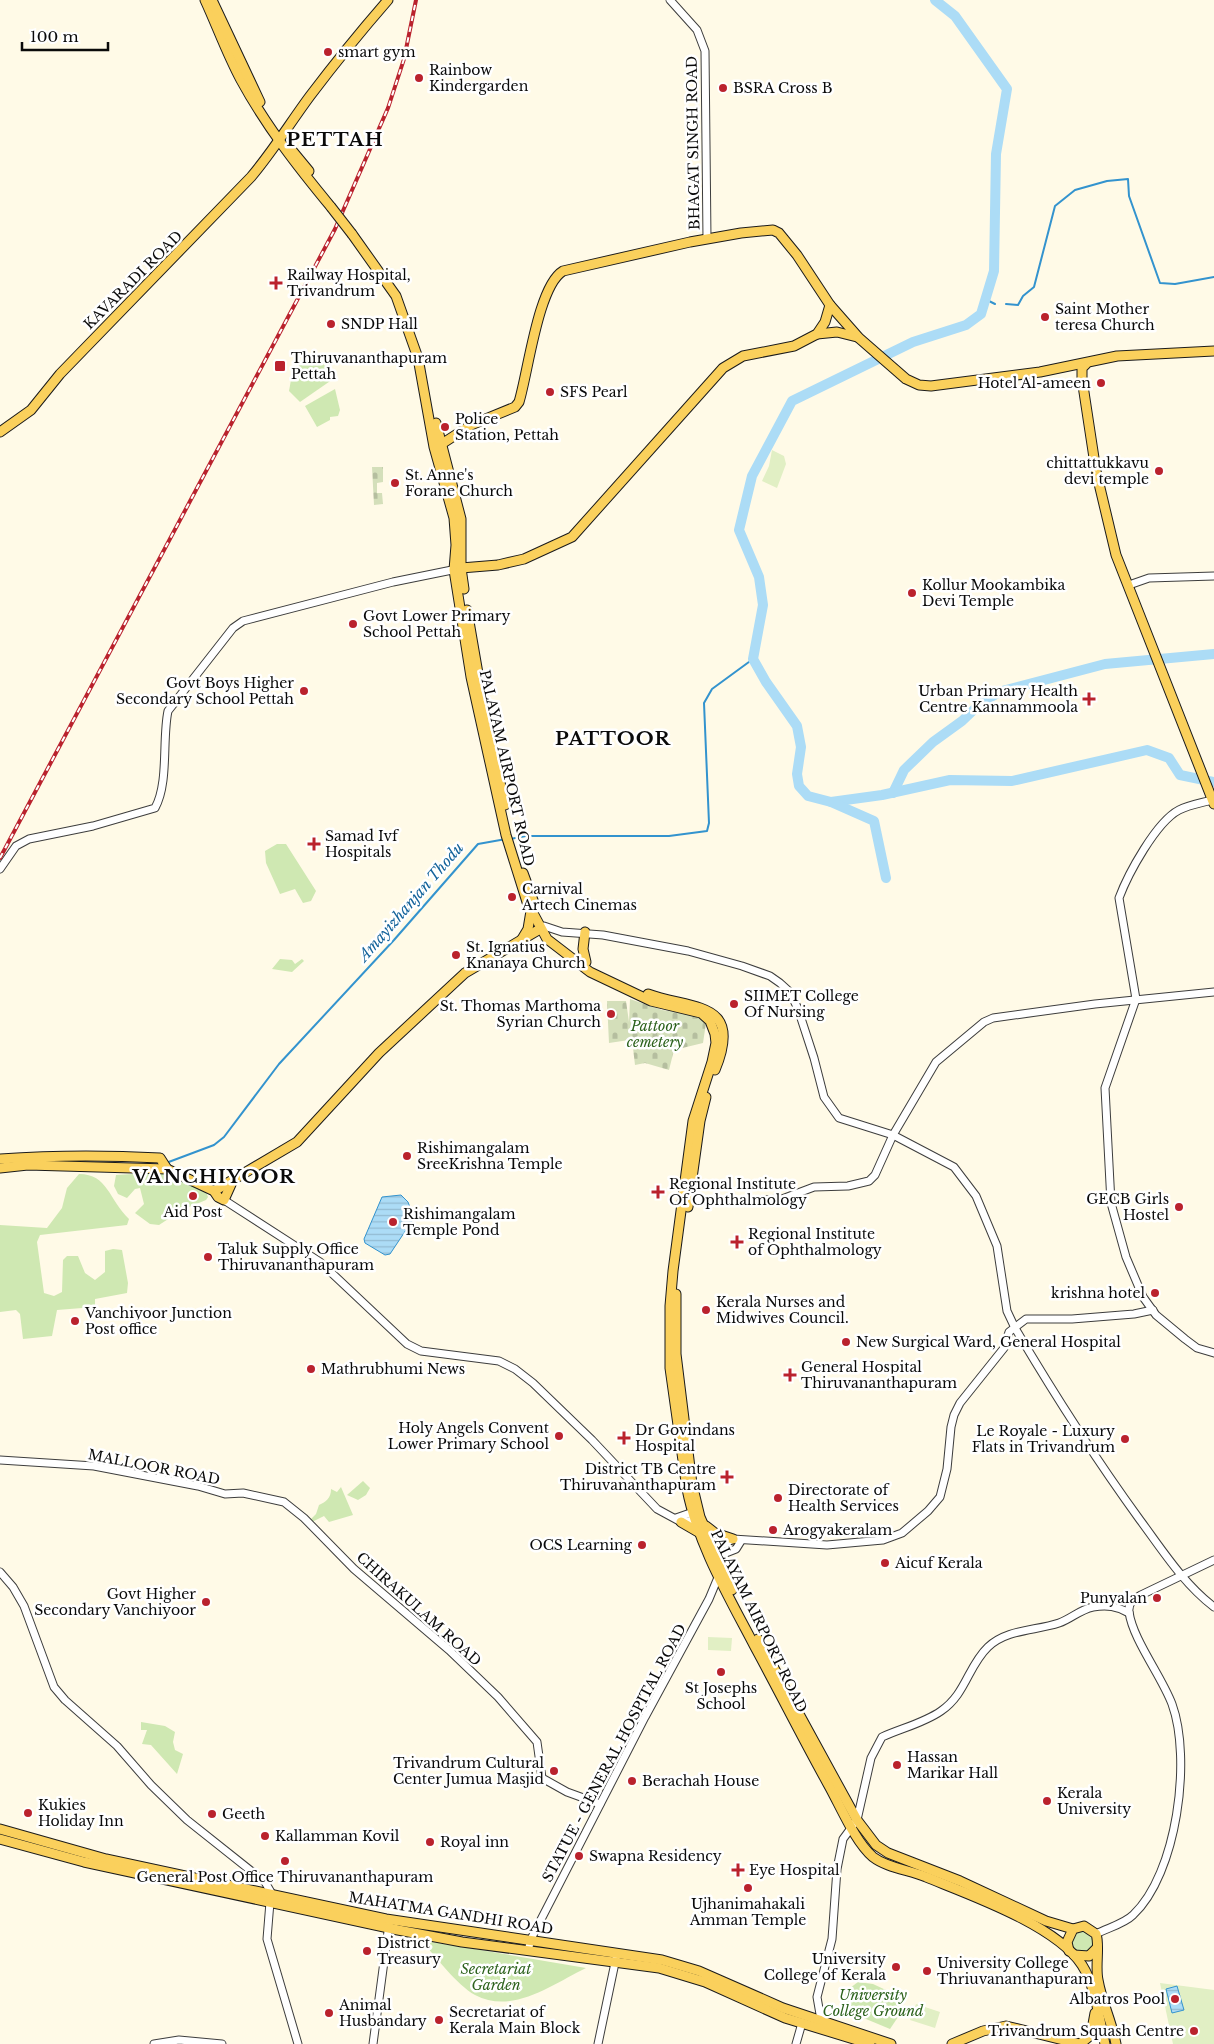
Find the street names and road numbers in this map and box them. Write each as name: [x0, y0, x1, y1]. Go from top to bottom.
street label: BHAGAT SINGH ROAD: [682, 56, 704, 230]
street label: KAVARADI ROAD: [80, 227, 186, 333]
street label: PALAYAM AIRPORT ROAD: [476, 668, 538, 868]
street label: MALLOOR ROAD: [87, 1445, 221, 1489]
street label: PALAYAM AIRPORT ROAD: [707, 1527, 811, 1715]
street label: CHIRAKULAM ROAD: [353, 1548, 485, 1670]
street label: STATUE - GENERAL HOSPITAL ROAD: [538, 1621, 690, 1885]
street label: MAHATMA GANDHI ROAD: [347, 1888, 555, 1938]

